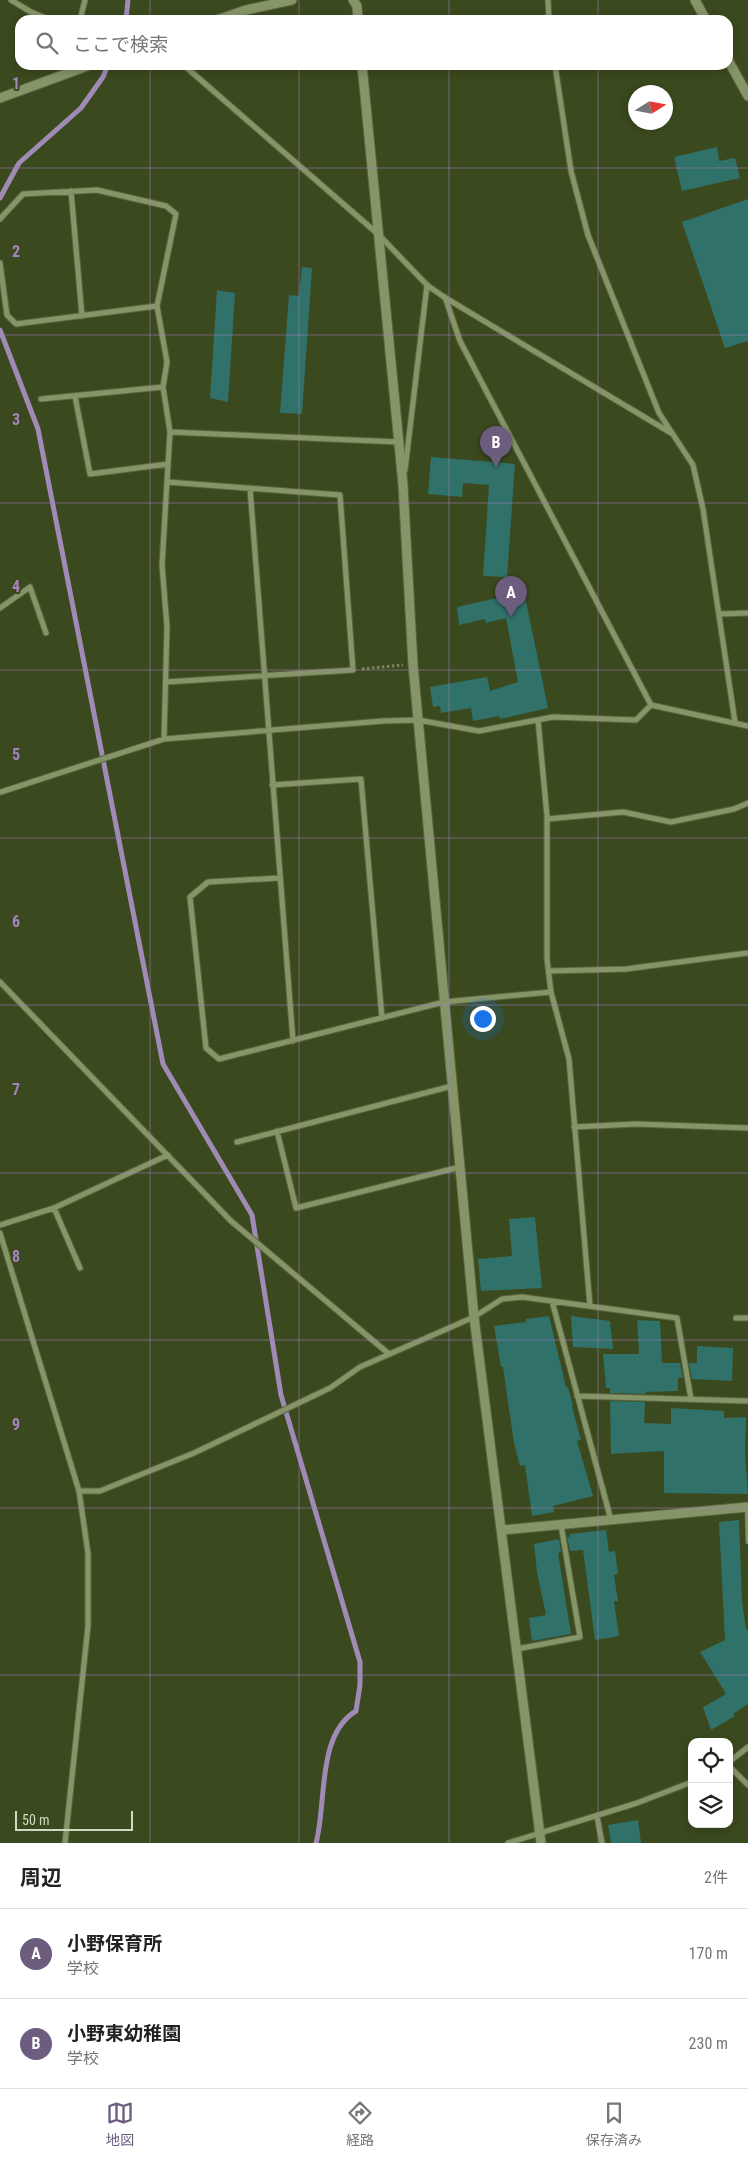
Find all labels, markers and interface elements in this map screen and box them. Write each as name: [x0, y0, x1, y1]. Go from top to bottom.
search box: [15, 15, 733, 70]
icon: search: [33, 29, 61, 57]
text: ここで検索: [73, 33, 168, 56]
text: 1: [12, 74, 20, 93]
north arrow: [628, 85, 673, 130]
text: 2: [12, 242, 20, 261]
text: 3: [12, 410, 20, 429]
pin: B: [480, 426, 512, 467]
pin: A: [495, 576, 527, 617]
text: 4: [12, 577, 20, 596]
text: 5: [12, 745, 20, 764]
text: 6: [12, 912, 20, 931]
your location: [470, 1006, 496, 1032]
text: 7: [12, 1080, 20, 1099]
text: 8: [12, 1247, 20, 1266]
text: 9: [12, 1415, 20, 1434]
map controls: [688, 1738, 733, 1828]
button: locate: [688, 1738, 733, 1783]
button: layers: [688, 1783, 733, 1828]
scale bar: [15, 1808, 132, 1831]
text: 50 m: [22, 1812, 50, 1828]
text: 周辺: [20, 1866, 62, 1890]
text: 2件: [704, 1868, 728, 1887]
text: 小野保育所: [67, 1932, 162, 1955]
text: A: [31, 1944, 41, 1963]
text: 170 m: [689, 1944, 728, 1963]
text: 学校: [67, 1959, 99, 1978]
text: 小野東幼稚園: [67, 2022, 181, 2045]
text: B: [32, 2034, 40, 2053]
text: 230 m: [689, 2034, 728, 2053]
text: 学校: [67, 2049, 99, 2068]
tab: 地図: [106, 2099, 134, 2149]
tab: 経路: [346, 2099, 374, 2149]
tab: 保存済み: [586, 2099, 642, 2149]

